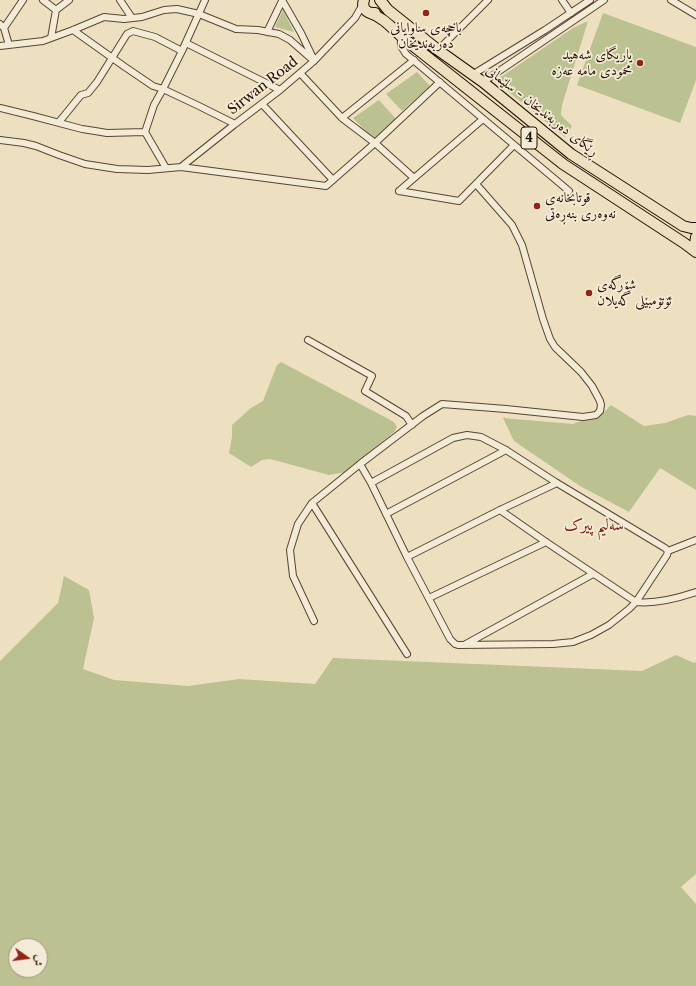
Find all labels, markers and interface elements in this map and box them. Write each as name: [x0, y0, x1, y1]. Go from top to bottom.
marker: باخچەی ساوایانی دەربەندیخان: [421, 8, 431, 18]
place label: باخچەی ساوایانی دەربەندیخان: [390, 20, 462, 52]
place label: یاریگاى شه‌هید محمودى مامه‌ عه‌زه: [552, 47, 632, 80]
street label: Sirwan Road: [225, 53, 301, 119]
marker: یاریگاى شه‌هید محمودى مامه‌ عه‌زه: [635, 58, 645, 68]
street label: ڕێگای دەربەندیخان - سلێمانی: [483, 62, 601, 160]
road number: 4: [521, 127, 537, 149]
place label: قوتابخانەی نەوەری بنەڕەتی: [545, 190, 616, 222]
marker: قوتابخانەی نەوەری بنەڕەتی: [532, 201, 542, 211]
place label: شۆرگه‌ى ئۆتۆمبێلى گه‌یلان: [597, 277, 672, 310]
marker: شۆرگه‌ى ئۆتۆمبێلى گه‌یلان: [584, 288, 594, 298]
district label: سەلیم پیرک: [564, 515, 624, 535]
north arrow: [8, 938, 48, 978]
text: ش: [31, 954, 47, 968]

